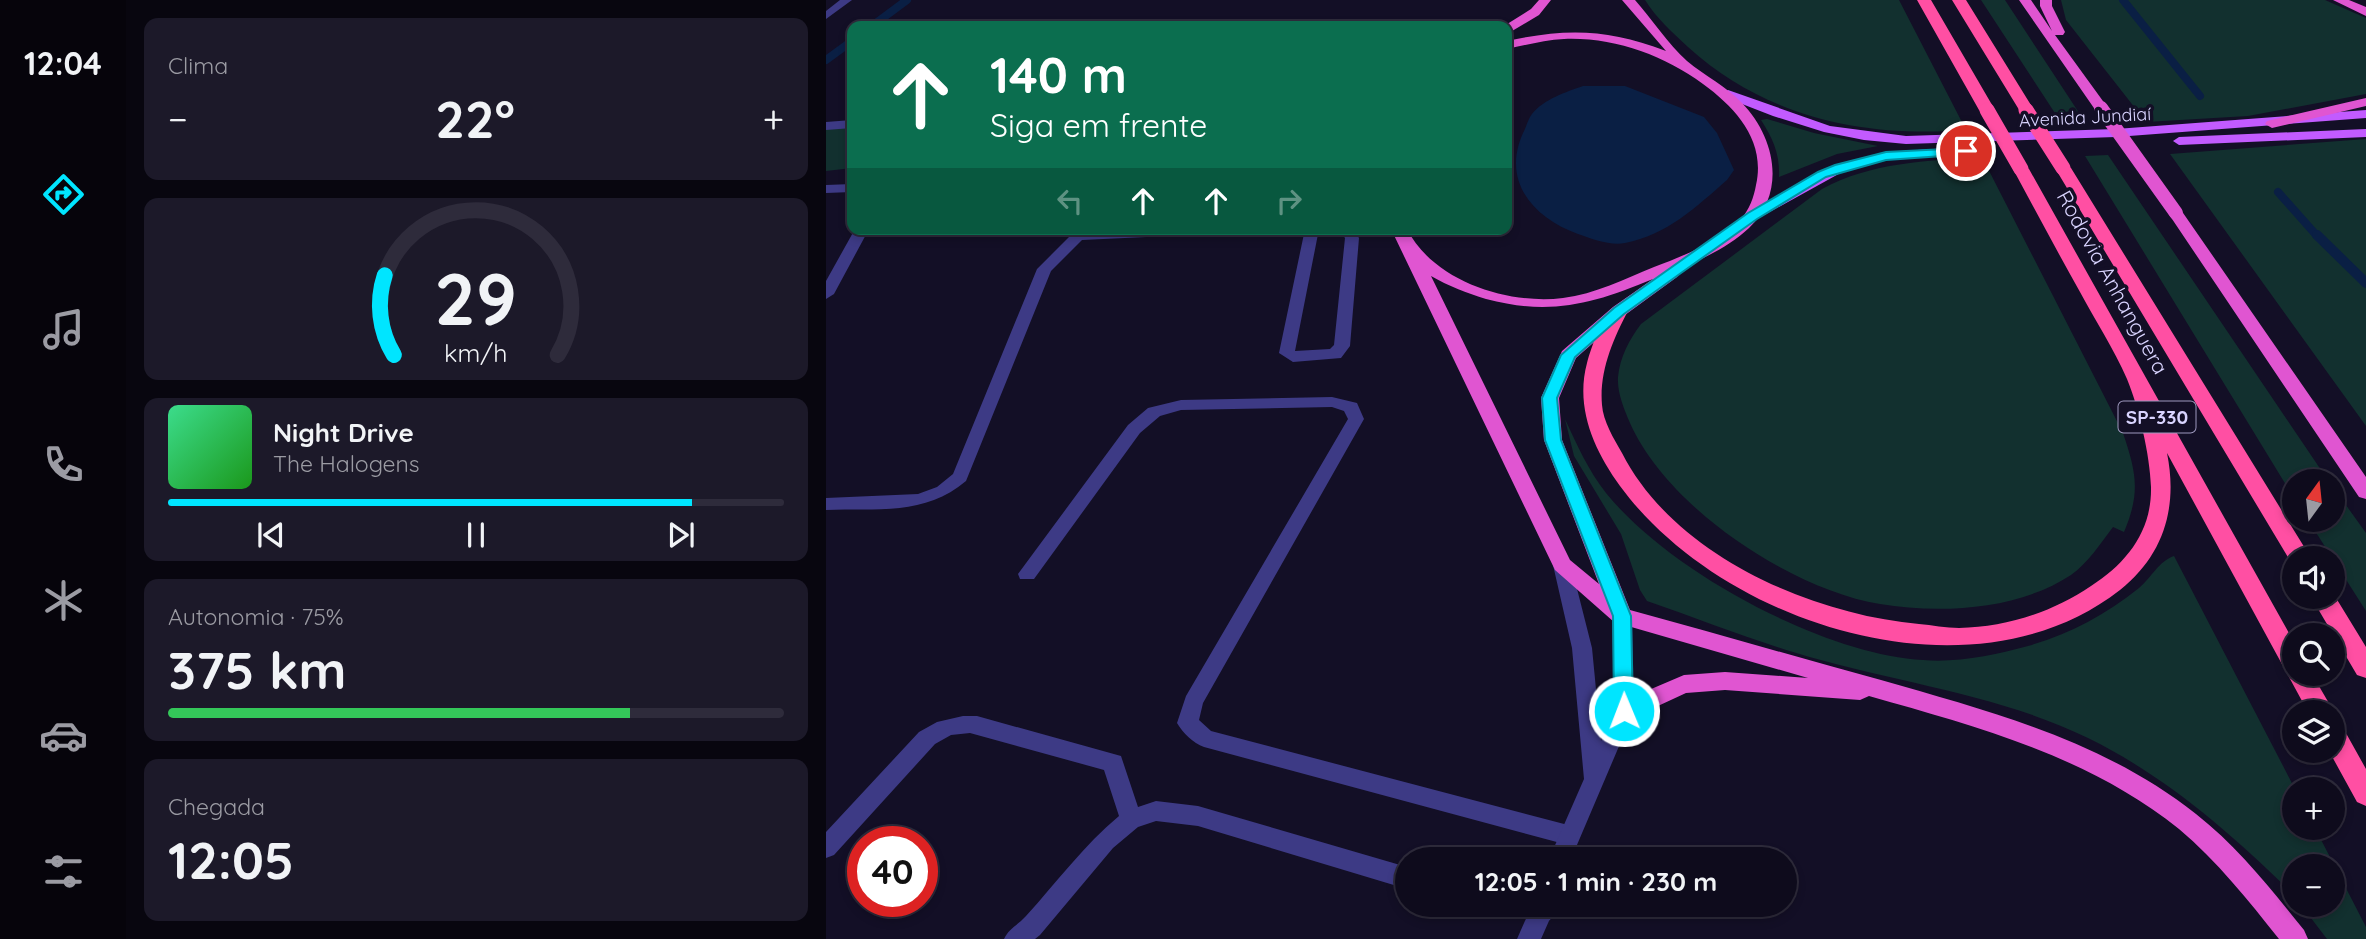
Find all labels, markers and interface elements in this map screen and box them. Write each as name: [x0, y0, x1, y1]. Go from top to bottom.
text: 12:04: [24, 43, 102, 83]
text: 140 m: [990, 44, 1127, 105]
icon: ahead: [875, 49, 966, 140]
text: Clima: [168, 51, 228, 80]
text: 22°: [435, 86, 515, 151]
text: −: [168, 95, 188, 143]
text: +: [763, 95, 784, 143]
street label: Avenida Jundiaí: [2018, 102, 2152, 132]
text: Siga em frente: [990, 105, 1207, 145]
pin: [1936, 121, 1996, 181]
icon: arrive: [1947, 132, 1985, 170]
icon: directions: [39, 170, 88, 219]
icon: left: [1051, 182, 1089, 220]
icon: ahead: [1124, 182, 1162, 220]
icon: ahead: [1197, 182, 1235, 220]
icon: right: [1270, 182, 1308, 220]
street label: Rodovia Anhanguera: [2052, 186, 2174, 378]
text: 29: [435, 253, 517, 344]
icon: music: [39, 305, 88, 354]
text: km/h: [444, 337, 508, 368]
road number: SP-330: [2118, 402, 2196, 432]
text: Night Drive: [273, 416, 414, 449]
icon: phone: [39, 440, 88, 489]
text: The Halogens: [273, 449, 420, 478]
north arrow: [2282, 469, 2345, 532]
map controls: [2282, 469, 2345, 917]
icon: previous: [252, 516, 290, 554]
icon: pause: [457, 516, 495, 554]
icon: next: [662, 516, 700, 554]
button: sound: [2282, 546, 2345, 609]
icon: climate: [39, 576, 88, 625]
text: Autonomia · 75%: [168, 602, 344, 631]
button: search: [2282, 623, 2345, 686]
text: 375 km: [168, 637, 347, 702]
position arrow: [1587, 674, 1661, 748]
button: layers: [2282, 700, 2345, 763]
icon: car: [39, 711, 88, 760]
button: +: [2282, 777, 2345, 840]
text: Chegada: [168, 792, 265, 821]
speed limit sign: 40: [847, 826, 938, 917]
text: 12:05: [168, 827, 294, 892]
icon: filters: [39, 847, 88, 896]
button: −: [2282, 854, 2345, 917]
text: 12:05 · 1 min · 230 m: [1475, 865, 1717, 898]

